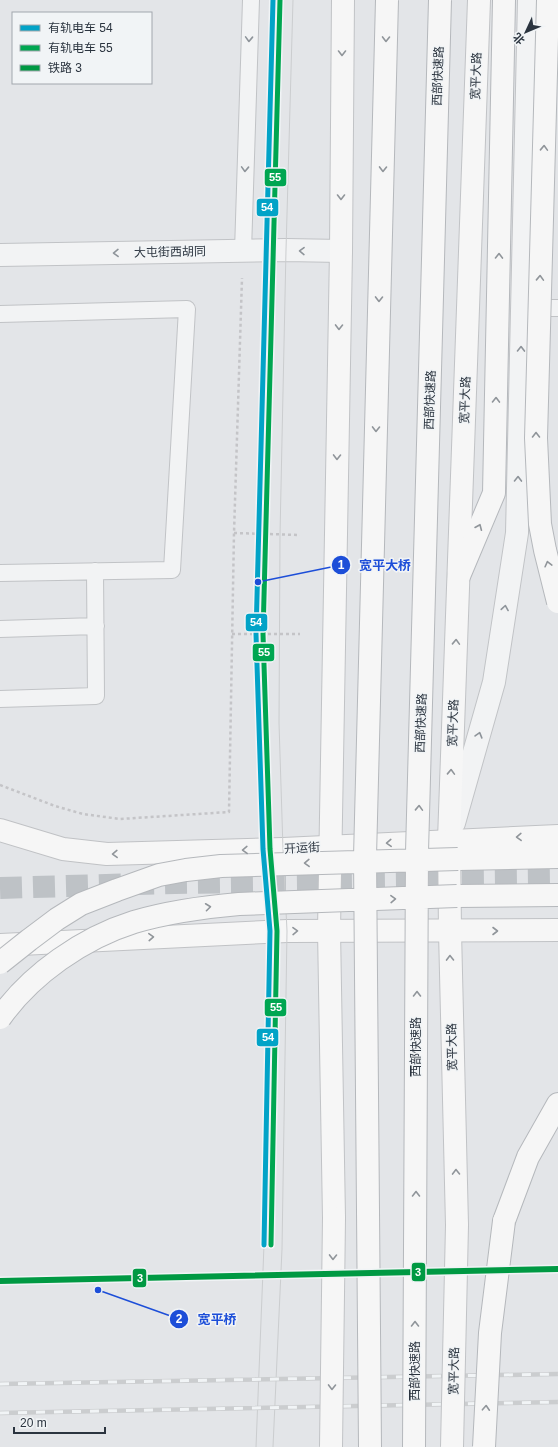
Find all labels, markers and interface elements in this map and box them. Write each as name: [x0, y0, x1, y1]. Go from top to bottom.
legend: [12, 12, 152, 84]
north arrow: [506, 12, 546, 52]
text: 有轨电车 54: [48, 21, 113, 35]
text: 北: [511, 31, 527, 47]
one-way arrow: [245, 36, 254, 42]
one-way arrow: [382, 36, 390, 42]
text: 有轨电车 55: [48, 41, 113, 55]
street label: 西部快速路: [430, 46, 446, 106]
one-way arrow: [338, 50, 346, 56]
street label: 宽平大路: [468, 52, 484, 100]
text: 铁路 3: [48, 61, 82, 75]
one-way arrow: [540, 145, 548, 151]
one-way arrow: [241, 166, 249, 172]
one-way arrow: [378, 166, 387, 172]
line badge: 55: [264, 168, 287, 187]
text: 55: [269, 171, 281, 183]
one-way arrow: [337, 194, 345, 200]
line badge: 54: [256, 198, 279, 217]
text: 54: [261, 201, 274, 213]
street label: 大屯街西胡同: [134, 244, 206, 260]
one-way arrow: [299, 246, 305, 255]
one-way arrow: [113, 249, 119, 257]
one-way arrow: [495, 253, 504, 259]
one-way arrow: [536, 274, 545, 281]
one-way arrow: [375, 296, 384, 302]
one-way arrow: [335, 324, 343, 330]
one-way arrow: [517, 346, 525, 352]
street label: 西部快速路: [422, 370, 438, 430]
street label: 宽平大路: [457, 376, 473, 424]
one-way arrow: [492, 397, 500, 403]
one-way arrow: [372, 426, 380, 432]
one-way arrow: [532, 432, 540, 438]
one-way arrow: [333, 454, 341, 460]
one-way arrow: [514, 476, 523, 482]
one-way arrow: [475, 523, 483, 530]
callout: 宽平大桥: [331, 553, 419, 578]
text: 1: [338, 558, 345, 572]
text: 宽平大桥: [359, 558, 411, 573]
one-way arrow: [545, 561, 553, 568]
one-way arrow: [500, 605, 509, 611]
line badge: 54: [245, 613, 268, 632]
text: 54: [250, 616, 263, 628]
one-way arrow: [452, 639, 460, 645]
line badge: 55: [252, 643, 275, 662]
text: 55: [258, 646, 270, 658]
street label: 西部快速路: [413, 693, 429, 753]
street label: 宽平大路: [445, 699, 461, 747]
one-way arrow: [474, 732, 483, 739]
one-way arrow: [447, 769, 456, 775]
one-way arrow: [414, 805, 423, 811]
one-way arrow: [516, 833, 522, 841]
one-way arrow: [386, 839, 392, 847]
street label: 开运街: [284, 840, 320, 856]
one-way arrow: [242, 846, 248, 854]
one-way arrow: [112, 850, 118, 858]
one-way arrow: [304, 859, 310, 867]
one-way arrow: [390, 894, 396, 903]
one-way arrow: [205, 903, 211, 912]
one-way arrow: [292, 927, 298, 935]
one-way arrow: [492, 927, 498, 935]
one-way arrow: [148, 933, 154, 942]
one-way arrow: [446, 955, 454, 961]
one-way arrow: [413, 991, 421, 997]
line badge: 55: [264, 998, 287, 1017]
text: 55: [270, 1001, 282, 1013]
street label: 西部快速路: [409, 1017, 423, 1077]
street label: 宽平大路: [445, 1023, 459, 1071]
line badge: 54: [256, 1028, 279, 1047]
text: 54: [262, 1031, 275, 1043]
one-way arrow: [451, 1169, 460, 1175]
one-way arrow: [412, 1191, 420, 1197]
one-way arrow: [329, 1254, 337, 1260]
line badge: 3: [411, 1262, 426, 1282]
text: 3: [415, 1266, 421, 1278]
line badge: 3: [132, 1268, 147, 1288]
text: 3: [137, 1272, 143, 1284]
callout: 宽平桥: [169, 1307, 244, 1332]
text: 2: [176, 1312, 183, 1326]
text: 宽平桥: [197, 1312, 237, 1327]
one-way arrow: [411, 1321, 419, 1327]
street label: 西部快速路: [408, 1341, 422, 1401]
street label: 宽平大路: [447, 1347, 461, 1395]
one-way arrow: [328, 1384, 336, 1390]
one-way arrow: [482, 1405, 491, 1411]
scale bar: [14, 1409, 105, 1435]
text: 20 m: [20, 1416, 47, 1430]

